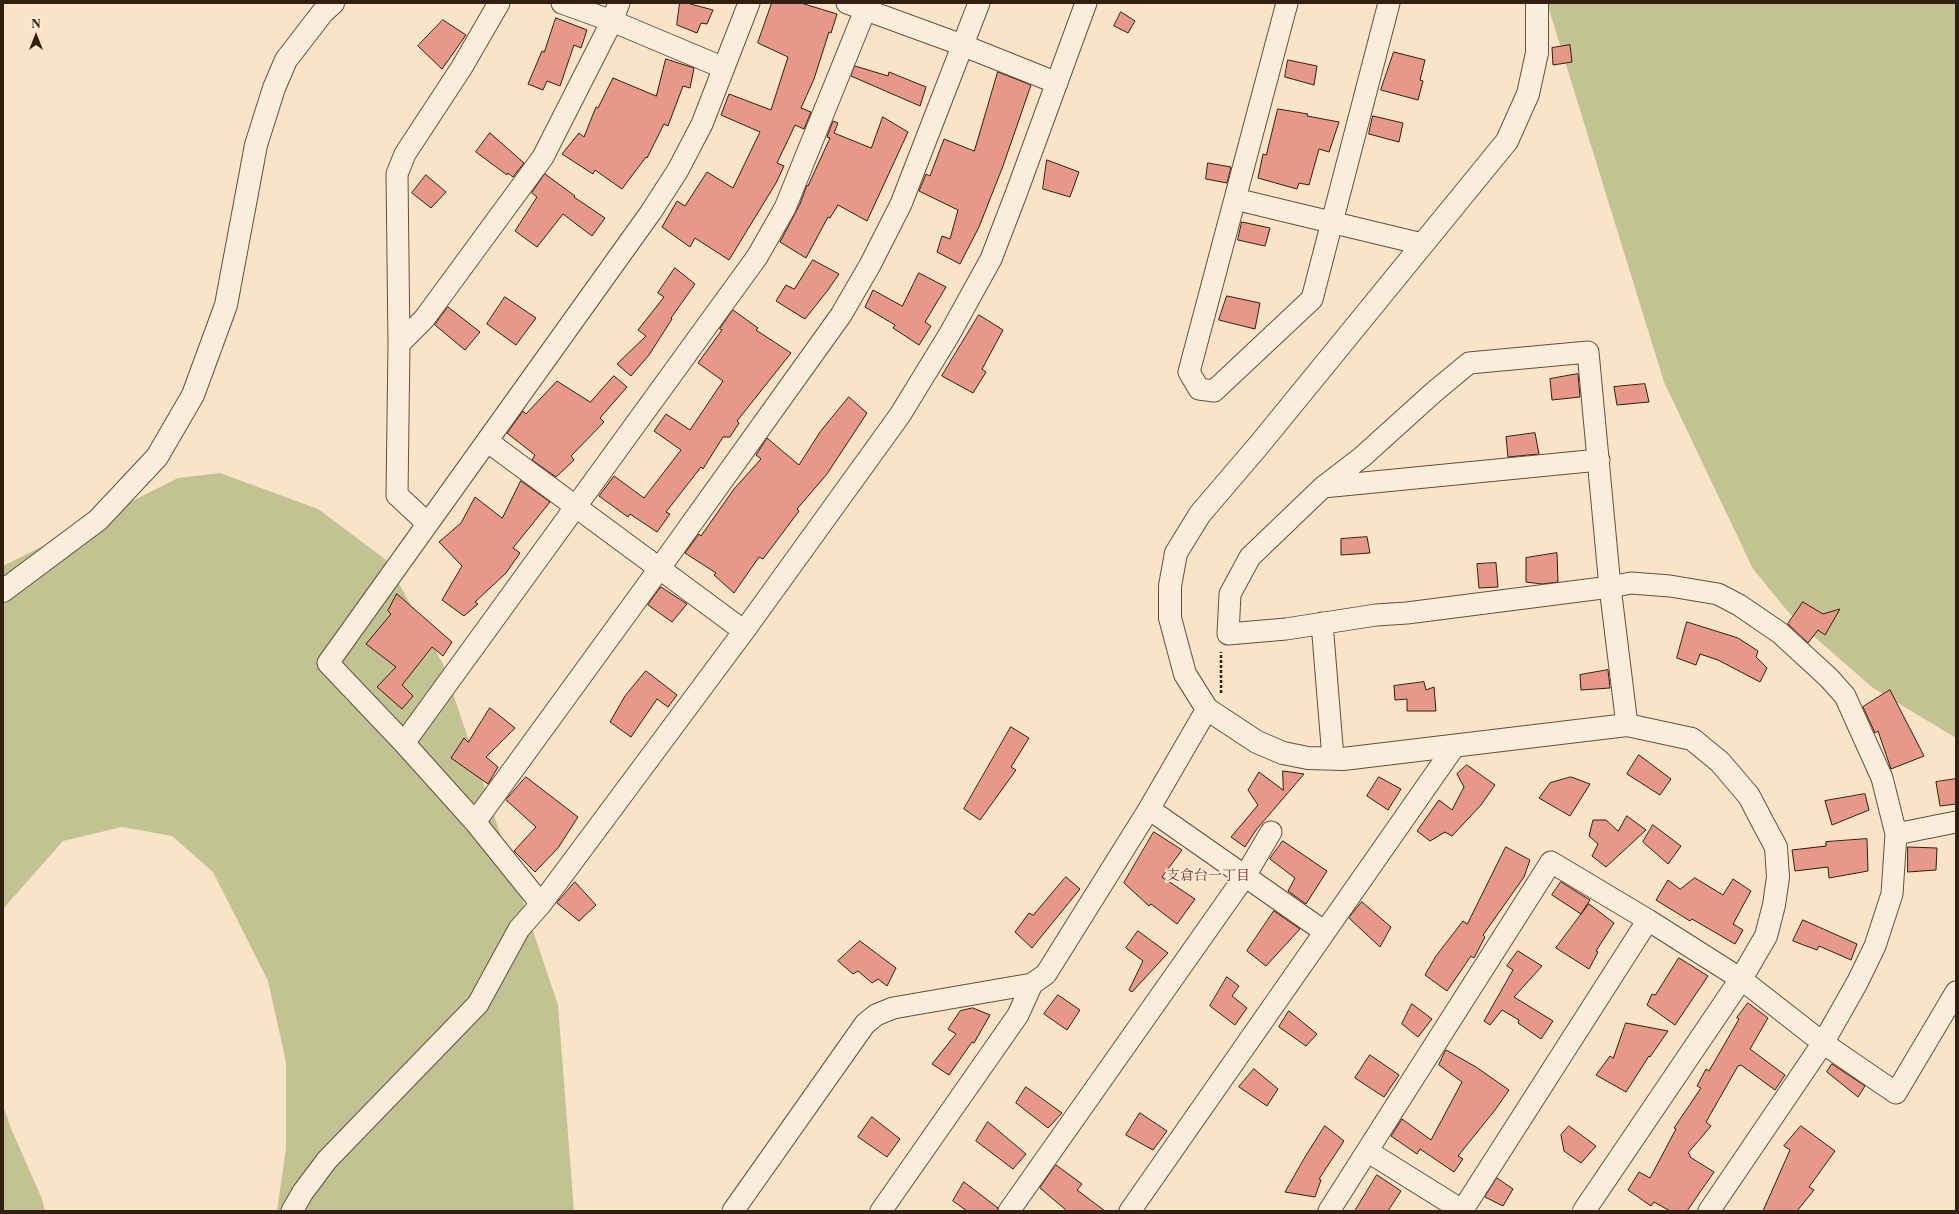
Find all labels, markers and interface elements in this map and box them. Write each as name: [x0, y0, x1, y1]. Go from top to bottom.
north arrow: [16, 16, 56, 56]
text: N: [31, 17, 41, 31]
district label: 支倉台一丁目: [1166, 868, 1250, 884]

